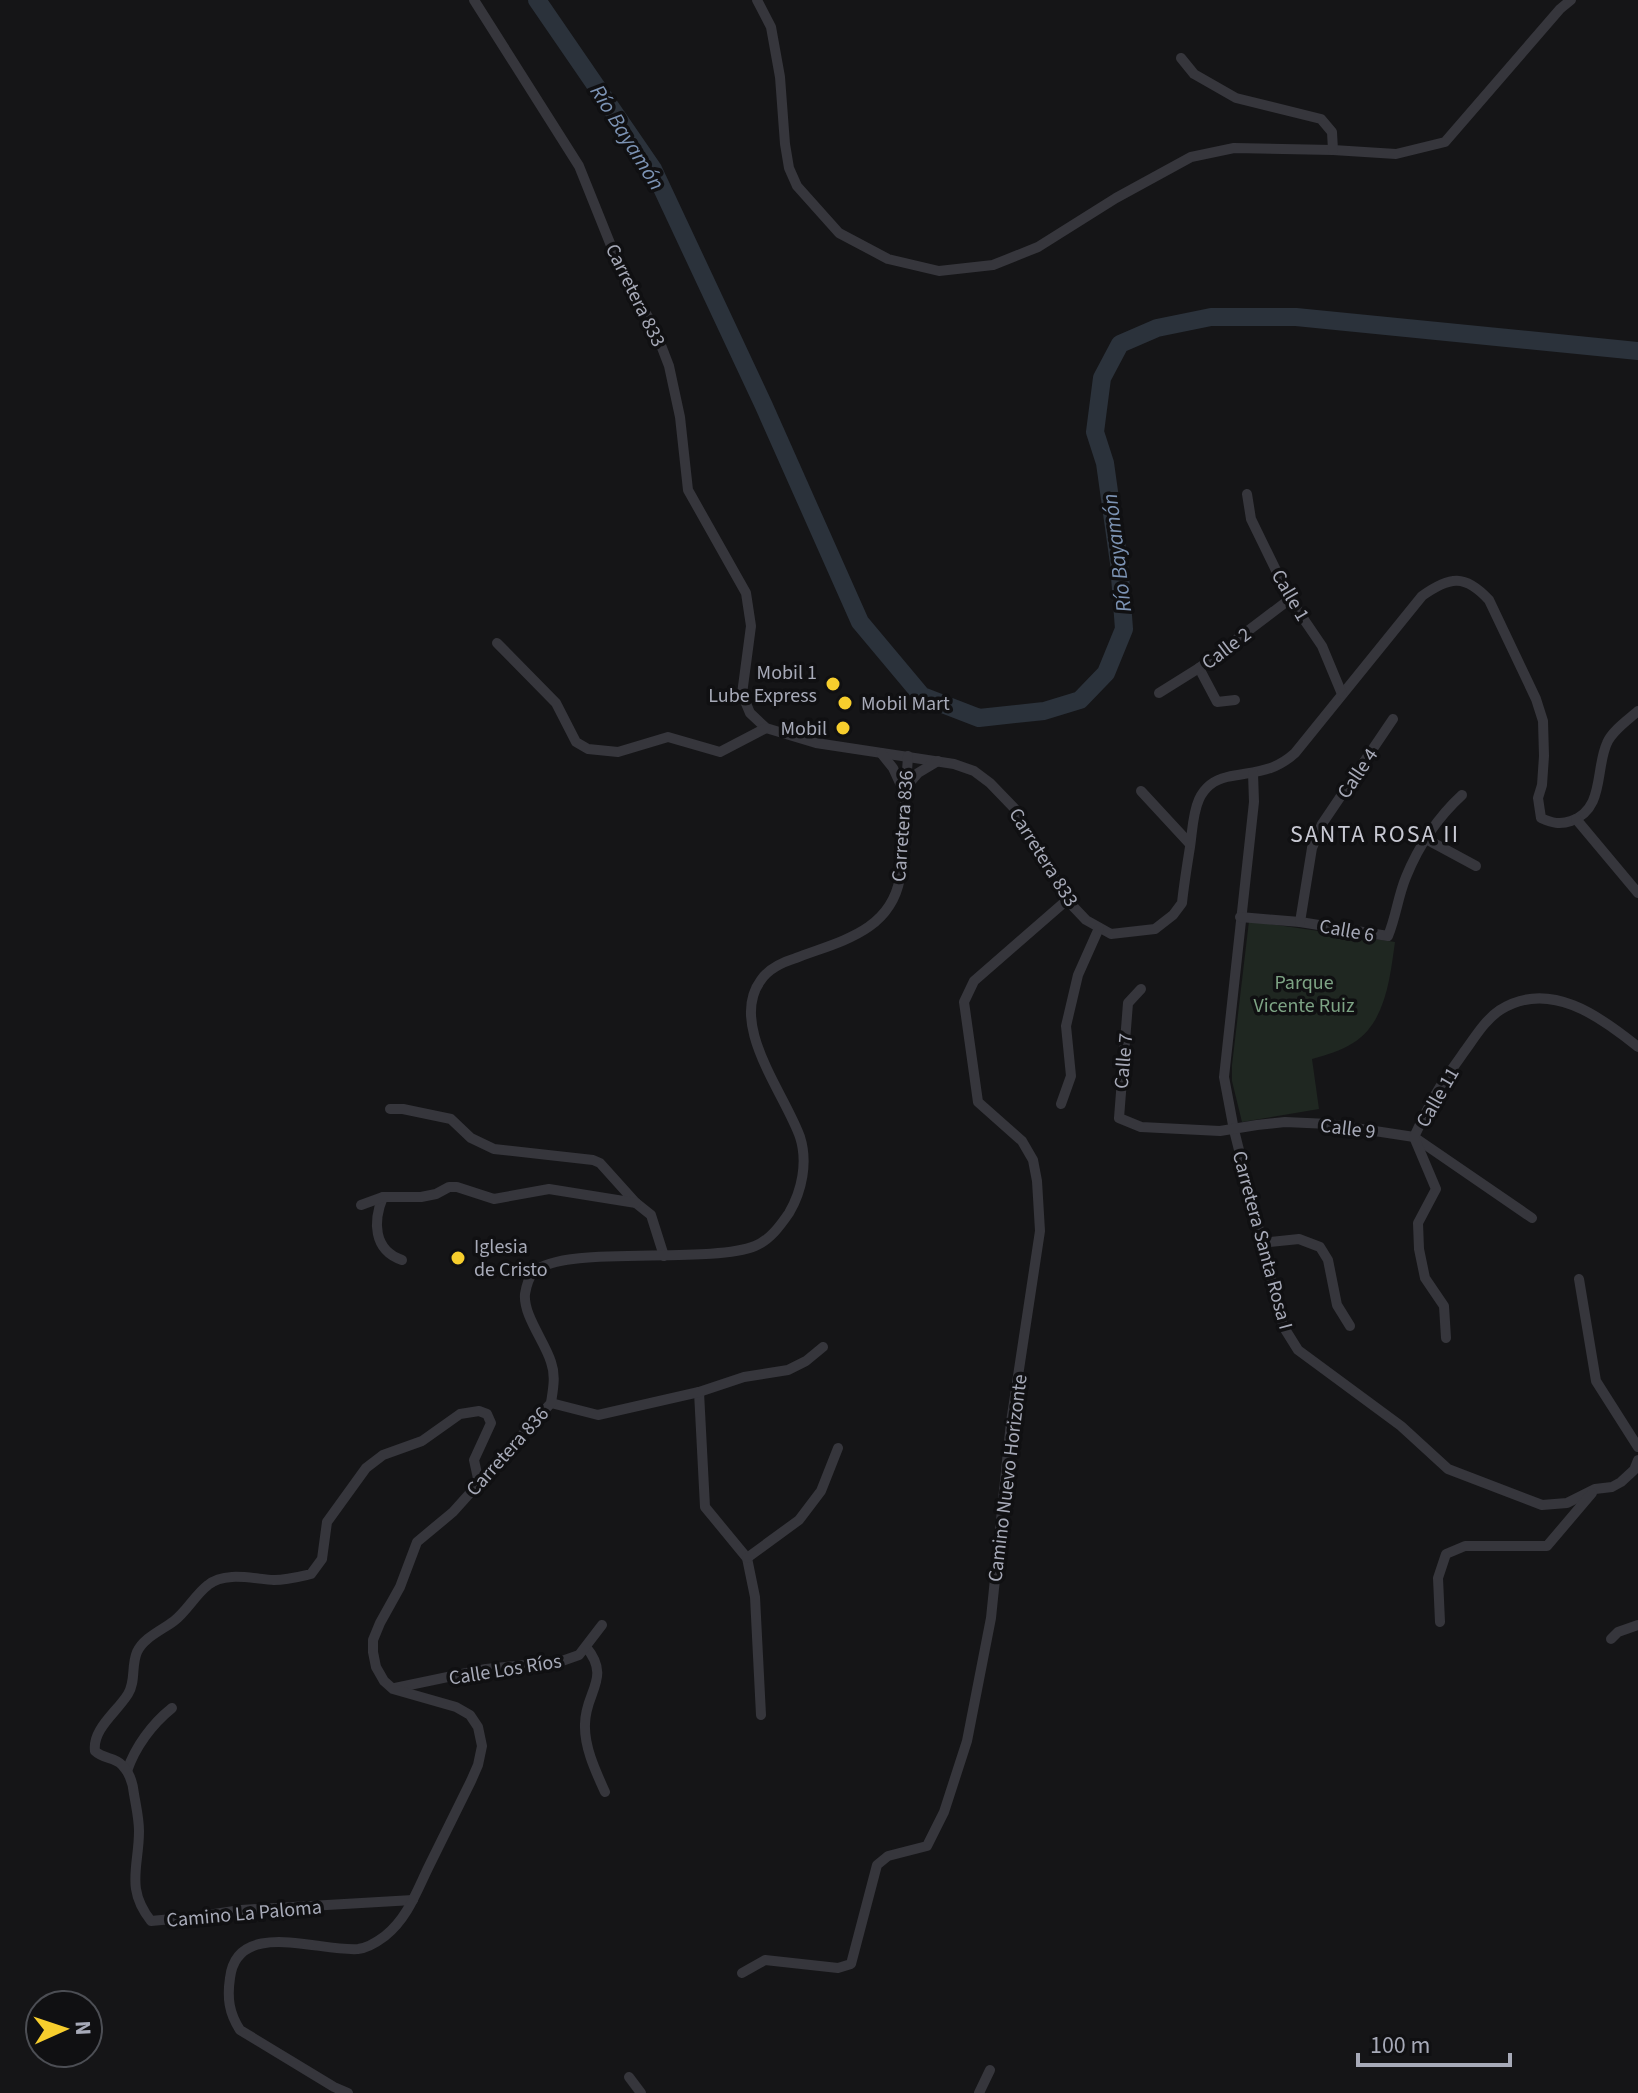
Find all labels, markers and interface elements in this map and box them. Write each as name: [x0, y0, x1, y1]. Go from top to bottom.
water label: Río Bayamón: [582, 78, 672, 197]
street label: Carretera 833: [598, 239, 672, 352]
water label: Río Bayamón: [1094, 492, 1140, 614]
street label: Calle 1: [1264, 564, 1316, 627]
street label: Calle 2: [1196, 621, 1257, 677]
place label: Mobil 1 Lube Express: [708, 659, 817, 710]
marker: Mobil 1 Lube Express: [824, 675, 842, 693]
place label: Mobil Mart: [861, 690, 950, 718]
marker: Mobil Mart: [836, 694, 854, 712]
place label: Mobil: [781, 715, 827, 743]
marker: Mobil: [834, 719, 852, 737]
street label: Calle 4: [1331, 743, 1385, 804]
street label: Carretera 836: [885, 769, 921, 883]
street label: Carretera 833: [1002, 803, 1085, 912]
district label: SANTA ROSA II: [1290, 817, 1460, 852]
street label: Calle 6: [1317, 912, 1377, 950]
park label: Parque Vicente Ruiz: [1254, 969, 1354, 1020]
street label: Calle 7: [1108, 1032, 1140, 1090]
street label: Calle 11: [1409, 1062, 1466, 1133]
street label: Calle 9: [1319, 1112, 1377, 1146]
street label: Carretera Santa Rosa I: [1225, 1148, 1299, 1333]
place label: Iglesia de Cristo: [474, 1233, 548, 1284]
marker: Iglesia de Cristo: [449, 1249, 467, 1267]
street label: Camino Nuevo Horizonte: [981, 1373, 1035, 1584]
street label: Carretera 836: [460, 1401, 556, 1503]
street label: Calle Los Ríos: [447, 1647, 564, 1693]
street label: Camino La Paloma: [165, 1893, 323, 1935]
north arrow: [24, 1989, 104, 2069]
scale bar: [1358, 2017, 1510, 2067]
text: N: [67, 2020, 99, 2036]
text: 100 m: [1370, 2028, 1430, 2063]

